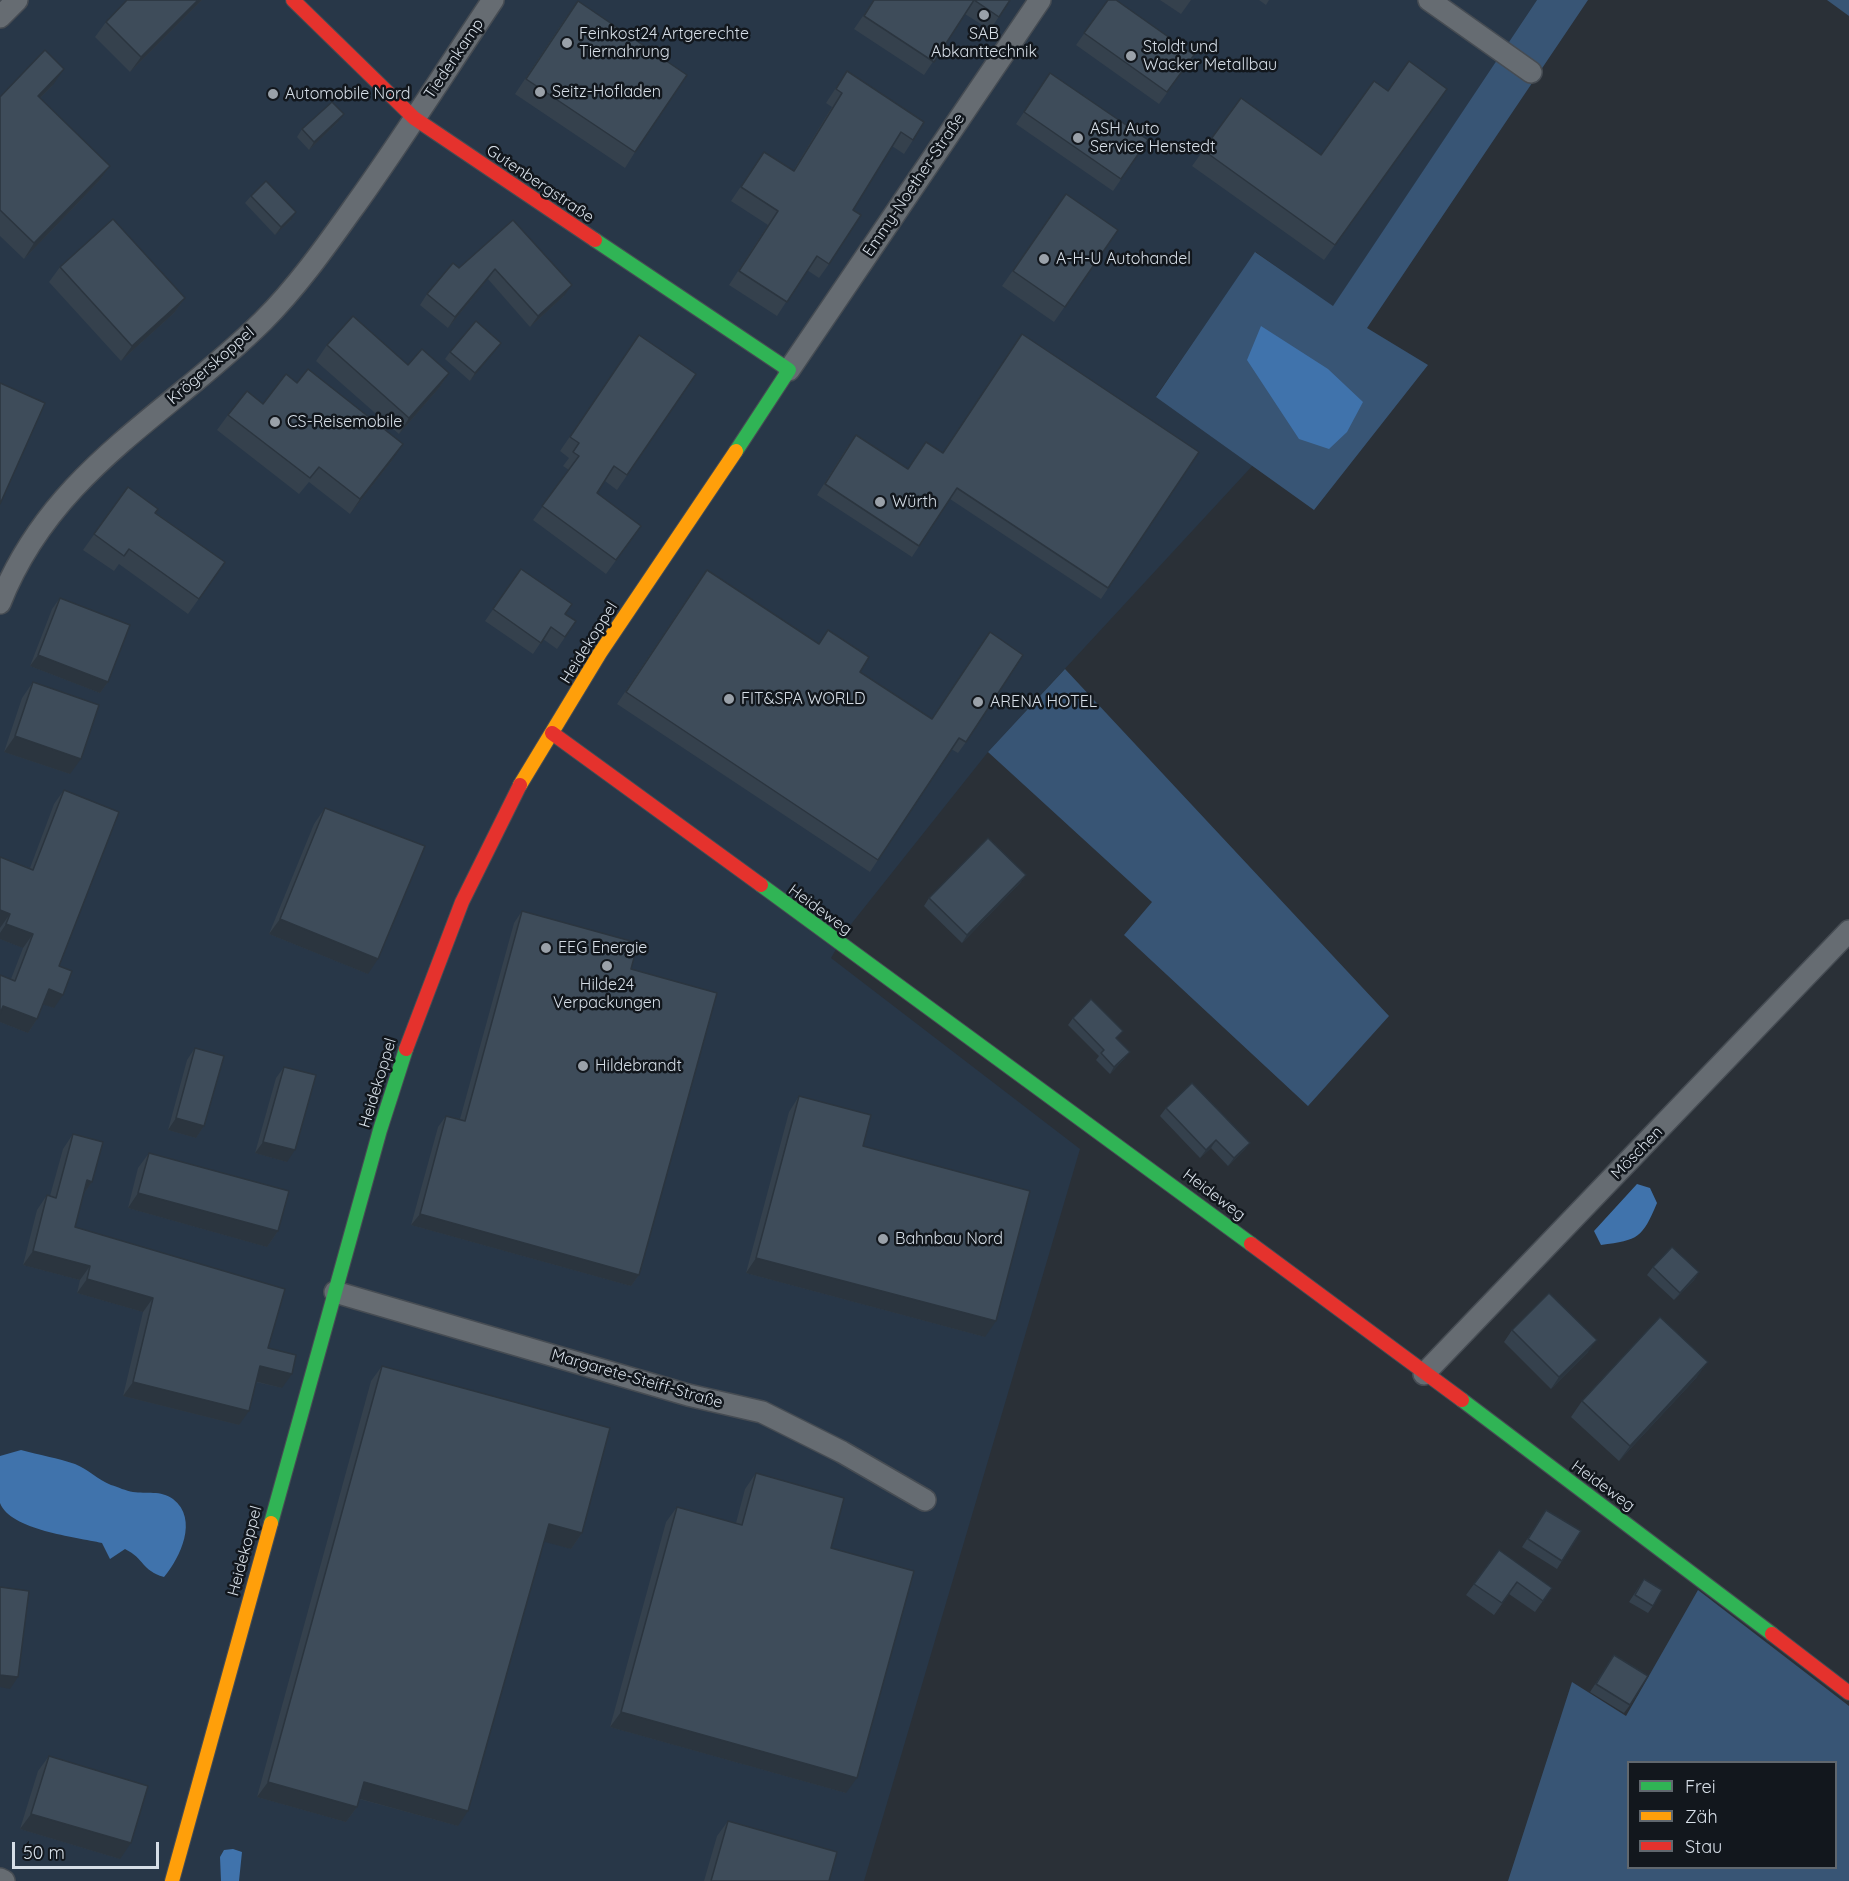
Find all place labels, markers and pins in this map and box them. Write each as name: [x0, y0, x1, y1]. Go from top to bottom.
marker: SAB Abkanttechnik: [977, 8, 991, 22]
place label: Feinkost24 Artgerechte Tiernahrung: [579, 24, 749, 62]
place label: SAB Abkanttechnik: [931, 24, 1037, 62]
marker: Feinkost24 Artgerechte Tiernahrung: [560, 36, 574, 50]
place label: Stoldt und Wacker Metallbau: [1143, 37, 1277, 75]
marker: Stoldt und Wacker Metallbau: [1124, 49, 1138, 63]
place label: Seitz-Hofladen: [552, 82, 661, 102]
place label: Automobile Nord: [285, 84, 410, 104]
marker: Seitz-Hofladen: [533, 85, 547, 99]
marker: Automobile Nord: [266, 87, 280, 101]
place label: ASH Auto Service Henstedt: [1090, 119, 1215, 157]
marker: ASH Auto Service Henstedt: [1071, 131, 1085, 145]
place label: A-H-U Autohandel: [1056, 249, 1191, 269]
marker: A-H-U Autohandel: [1037, 252, 1051, 266]
place label: CS-Reisemobile: [287, 412, 402, 432]
marker: CS-Reisemobile: [268, 415, 282, 429]
place label: Würth: [892, 492, 937, 512]
marker: Würth: [873, 495, 887, 509]
place label: FIT&SPA WORLD: [741, 689, 866, 709]
marker: FIT&SPA WORLD: [722, 692, 736, 706]
place label: ARENA HOTEL: [990, 692, 1097, 712]
marker: ARENA HOTEL: [971, 695, 985, 709]
place label: EEG Energie: [558, 938, 647, 958]
marker: EEG Energie: [539, 941, 553, 955]
marker: Hilde24 Verpackungen: [600, 959, 614, 973]
place label: Hilde24 Verpackungen: [553, 975, 661, 1013]
place label: Hildebrandt: [595, 1056, 682, 1076]
marker: Hildebrandt: [576, 1059, 590, 1073]
place label: Bahnbau Nord: [895, 1229, 1003, 1249]
marker: Bahnbau Nord: [876, 1232, 890, 1246]

